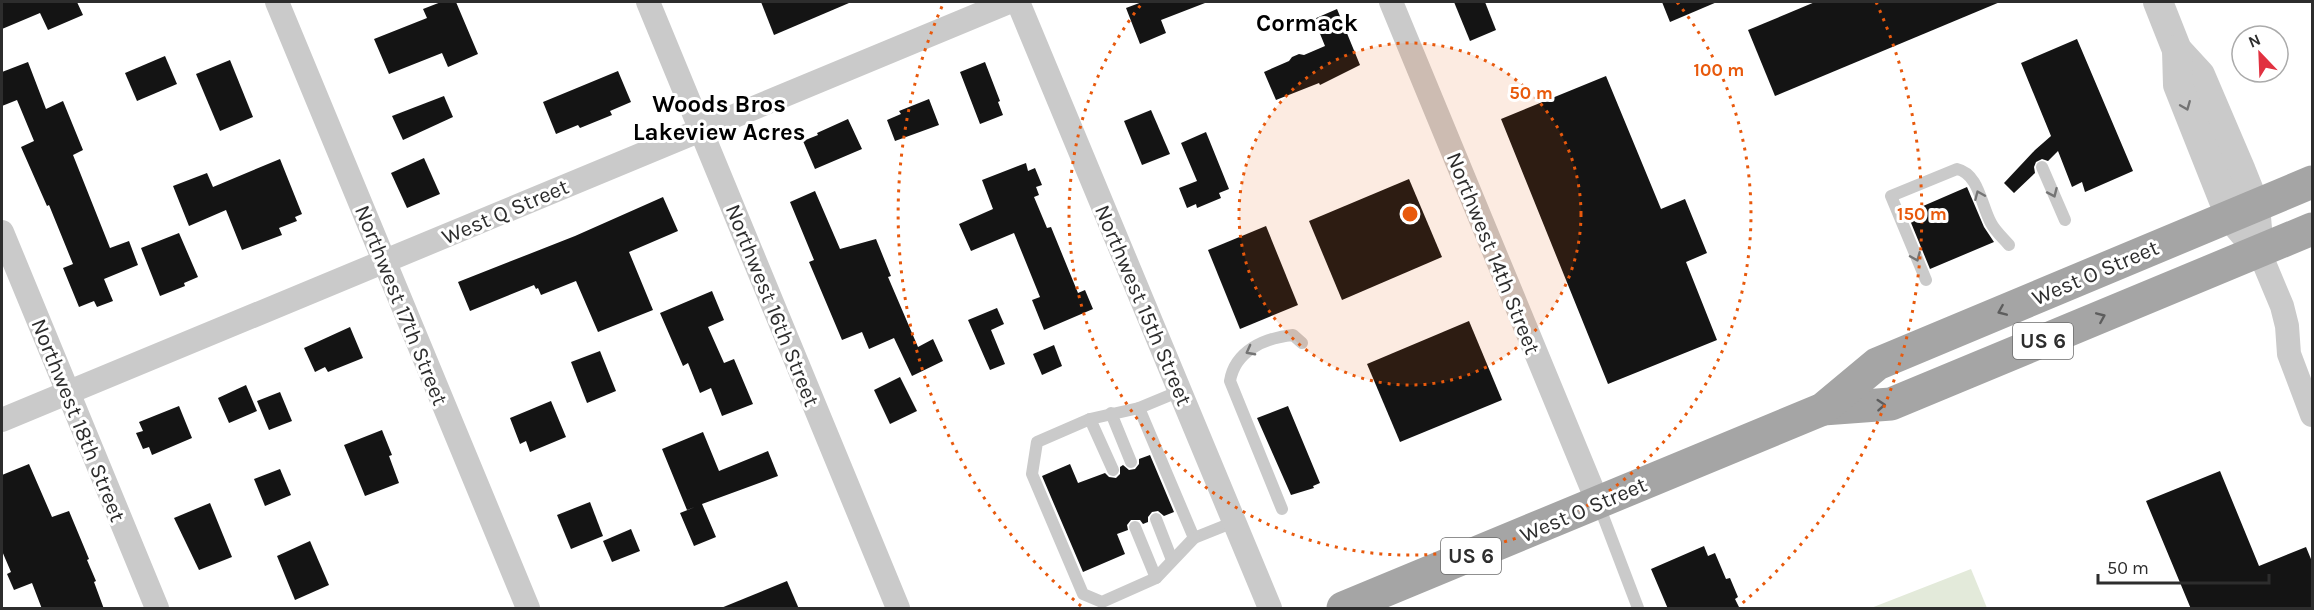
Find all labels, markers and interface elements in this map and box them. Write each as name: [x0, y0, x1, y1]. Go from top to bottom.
district label: Cormack: [1256, 9, 1358, 37]
north arrow: [2230, 24, 2290, 84]
text: N: [2245, 30, 2263, 52]
text: 100 m: [1694, 59, 1744, 81]
text: 50 m: [1509, 82, 1553, 104]
district label: Woods Bros Lakeview Acres: [633, 90, 805, 146]
one-way arrow: [2179, 100, 2191, 111]
street label: Northwest 14th Street: [1441, 149, 1546, 358]
street label: West Q Street: [438, 174, 573, 250]
one-way arrow: [2046, 187, 2058, 198]
one-way arrow: [1974, 191, 1986, 202]
street label: Northwest 16th Street: [720, 200, 825, 410]
street label: Northwest 17th Street: [349, 201, 453, 409]
street label: Northwest 15th Street: [1089, 201, 1197, 410]
text: 150 m: [1897, 203, 1947, 225]
centre of rings: [1400, 204, 1420, 224]
street label: West O Street: [2028, 235, 2163, 311]
one-way arrow: [1909, 251, 1921, 262]
one-way arrow: [1997, 304, 2008, 316]
one-way arrow: [2094, 312, 2105, 324]
street label: Northwest 18th Street: [25, 315, 131, 526]
road number: US 6: [2013, 323, 2073, 359]
one-way arrow: [1245, 343, 1256, 355]
one-way arrow: [1877, 399, 1886, 412]
street label: West O Street: [1516, 472, 1651, 548]
road number: US 6: [1441, 538, 1501, 574]
scale bar: [2098, 547, 2269, 585]
text: 50 m: [2107, 557, 2149, 579]

